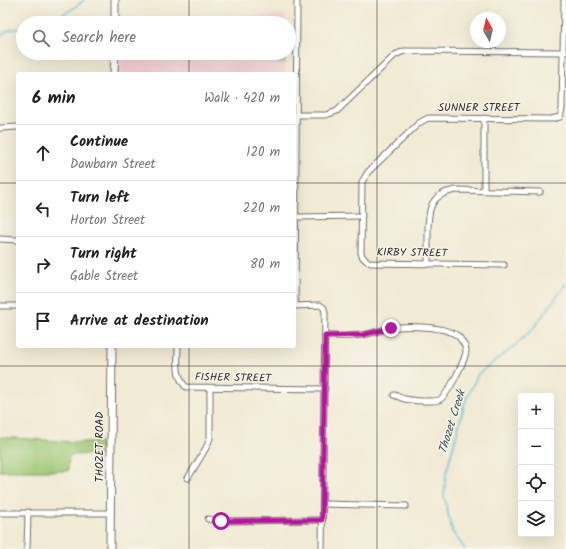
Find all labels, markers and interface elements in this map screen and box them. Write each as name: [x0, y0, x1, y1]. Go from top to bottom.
north arrow: [470, 12, 506, 48]
search box: [16, 16, 296, 60]
text: Search here: [62, 26, 136, 50]
icon: search: [30, 27, 52, 49]
text: 6 min: [32, 85, 76, 112]
text: Walk · 420 m: [204, 88, 280, 109]
street label: SUNNER STREET: [438, 99, 521, 117]
text: Continue: [70, 130, 128, 154]
icon: ahead: [32, 142, 54, 164]
text: 120 m: [246, 142, 280, 163]
text: Dawbarn Street: [70, 154, 156, 175]
text: Turn left: [70, 186, 130, 210]
icon: left: [32, 198, 54, 220]
text: 220 m: [243, 198, 280, 219]
text: Horton Street: [70, 210, 145, 231]
text: Turn right: [70, 242, 137, 266]
street label: KIRBY STREET: [376, 243, 449, 263]
icon: right: [32, 254, 54, 276]
text: 80 m: [250, 254, 280, 275]
text: Gable Street: [70, 266, 138, 287]
text: Arrive at destination: [70, 309, 209, 333]
icon: arrive: [32, 310, 54, 332]
route end: [382, 319, 400, 337]
street label: FISHER STREET: [195, 368, 273, 388]
water label: Thozet Creek: [433, 385, 471, 456]
map controls: [518, 393, 554, 537]
button: +: [518, 393, 554, 429]
street label: THOZET ROAD: [91, 412, 109, 482]
button: −: [518, 429, 554, 465]
button: locate: [518, 465, 554, 501]
button: layers: [518, 501, 554, 537]
route start: [212, 512, 230, 530]

